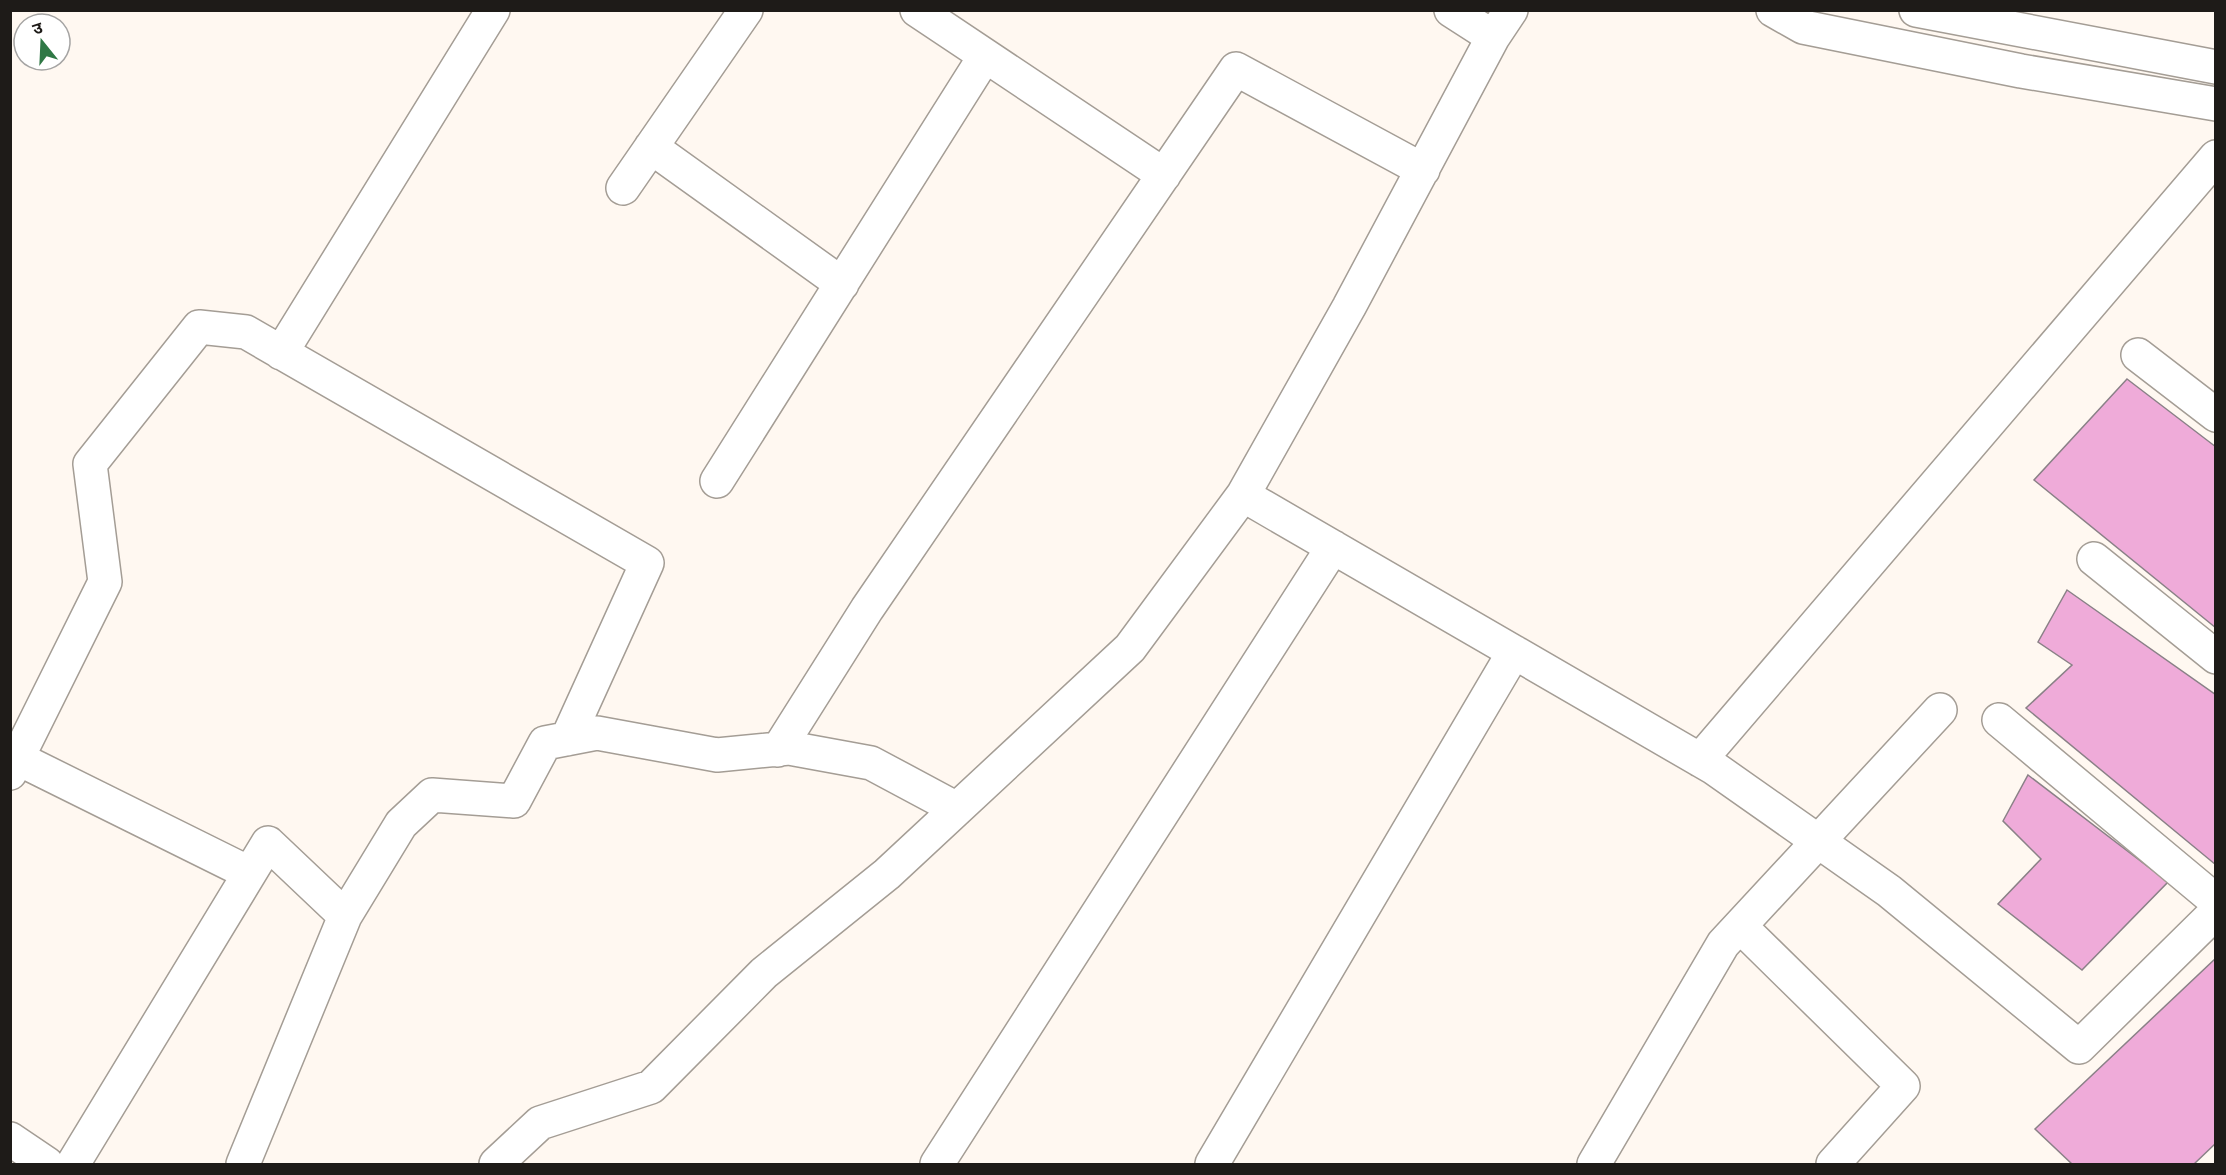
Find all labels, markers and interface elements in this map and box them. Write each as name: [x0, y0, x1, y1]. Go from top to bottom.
north arrow: [12, 12, 72, 72]
text: उ: [30, 18, 46, 39]

